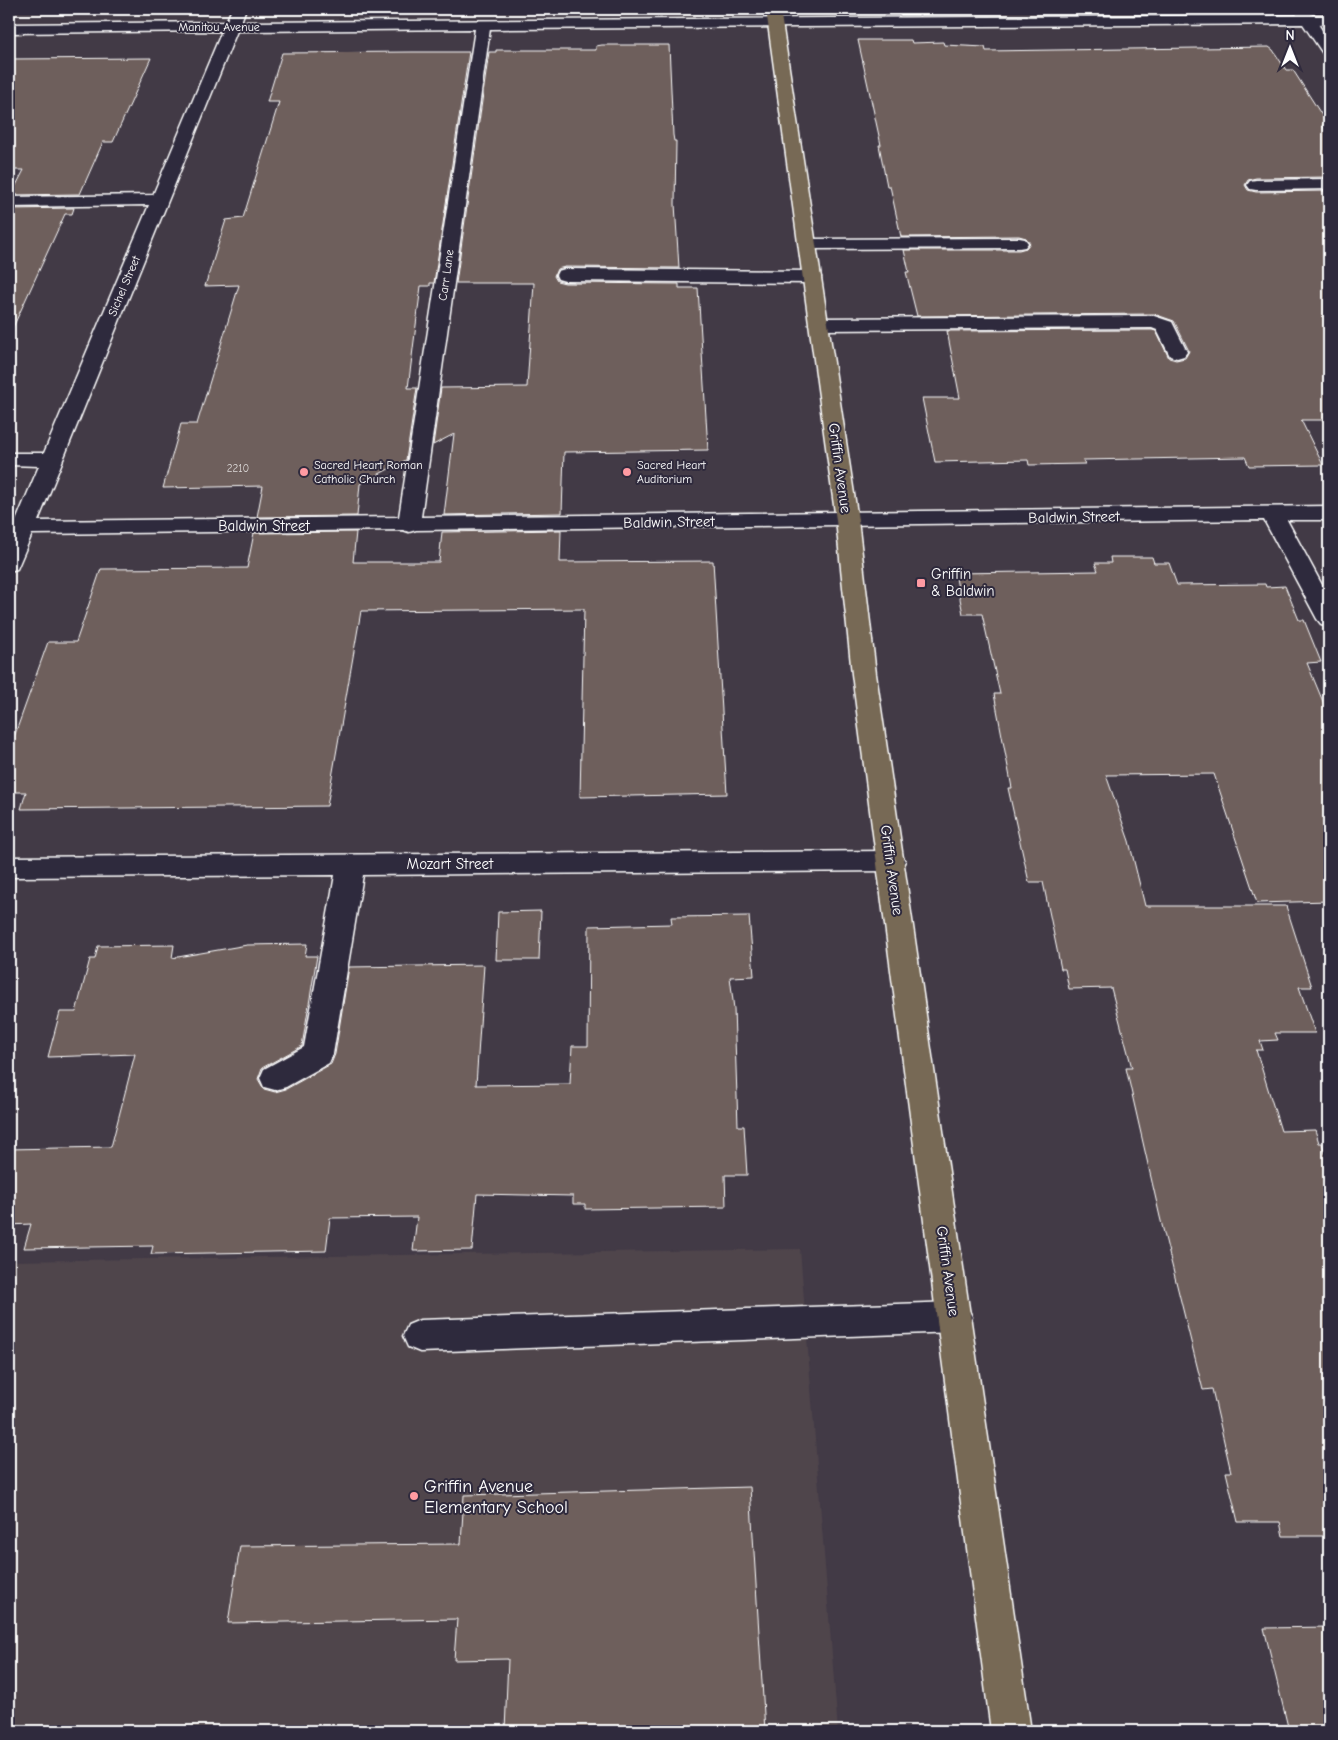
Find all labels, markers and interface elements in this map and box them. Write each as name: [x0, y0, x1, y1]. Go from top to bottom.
street label: Manitou Avenue: [178, 20, 260, 34]
north arrow: [1266, 22, 1316, 72]
text: N: [1285, 27, 1295, 44]
street label: Carr Lane: [435, 248, 457, 302]
street label: Sichel Street: [105, 253, 143, 318]
street label: Griffin Avenue: [825, 422, 855, 515]
place label: Sacred Heart Roman Catholic Church: [314, 458, 423, 486]
place label: Sacred Heart Auditorium: [637, 458, 706, 486]
house number: 2210: [227, 462, 249, 475]
marker: Sacred Heart Roman Catholic Church: [298, 466, 310, 478]
marker: Sacred Heart Auditorium: [621, 466, 633, 478]
street label: Baldwin Street: [1028, 507, 1121, 527]
street label: Baldwin Street: [623, 512, 716, 532]
street label: Baldwin Street: [218, 517, 310, 535]
place label: Griffin & Baldwin: [931, 565, 995, 600]
marker: Griffin & Baldwin: [915, 577, 927, 589]
street label: Griffin Avenue: [877, 824, 907, 917]
street label: Mozart Street: [407, 855, 494, 873]
street label: Griffin Avenue: [933, 1225, 963, 1318]
place label: Griffin Avenue Elementary School: [424, 1476, 568, 1518]
marker: Griffin Avenue Elementary School: [408, 1490, 420, 1502]

